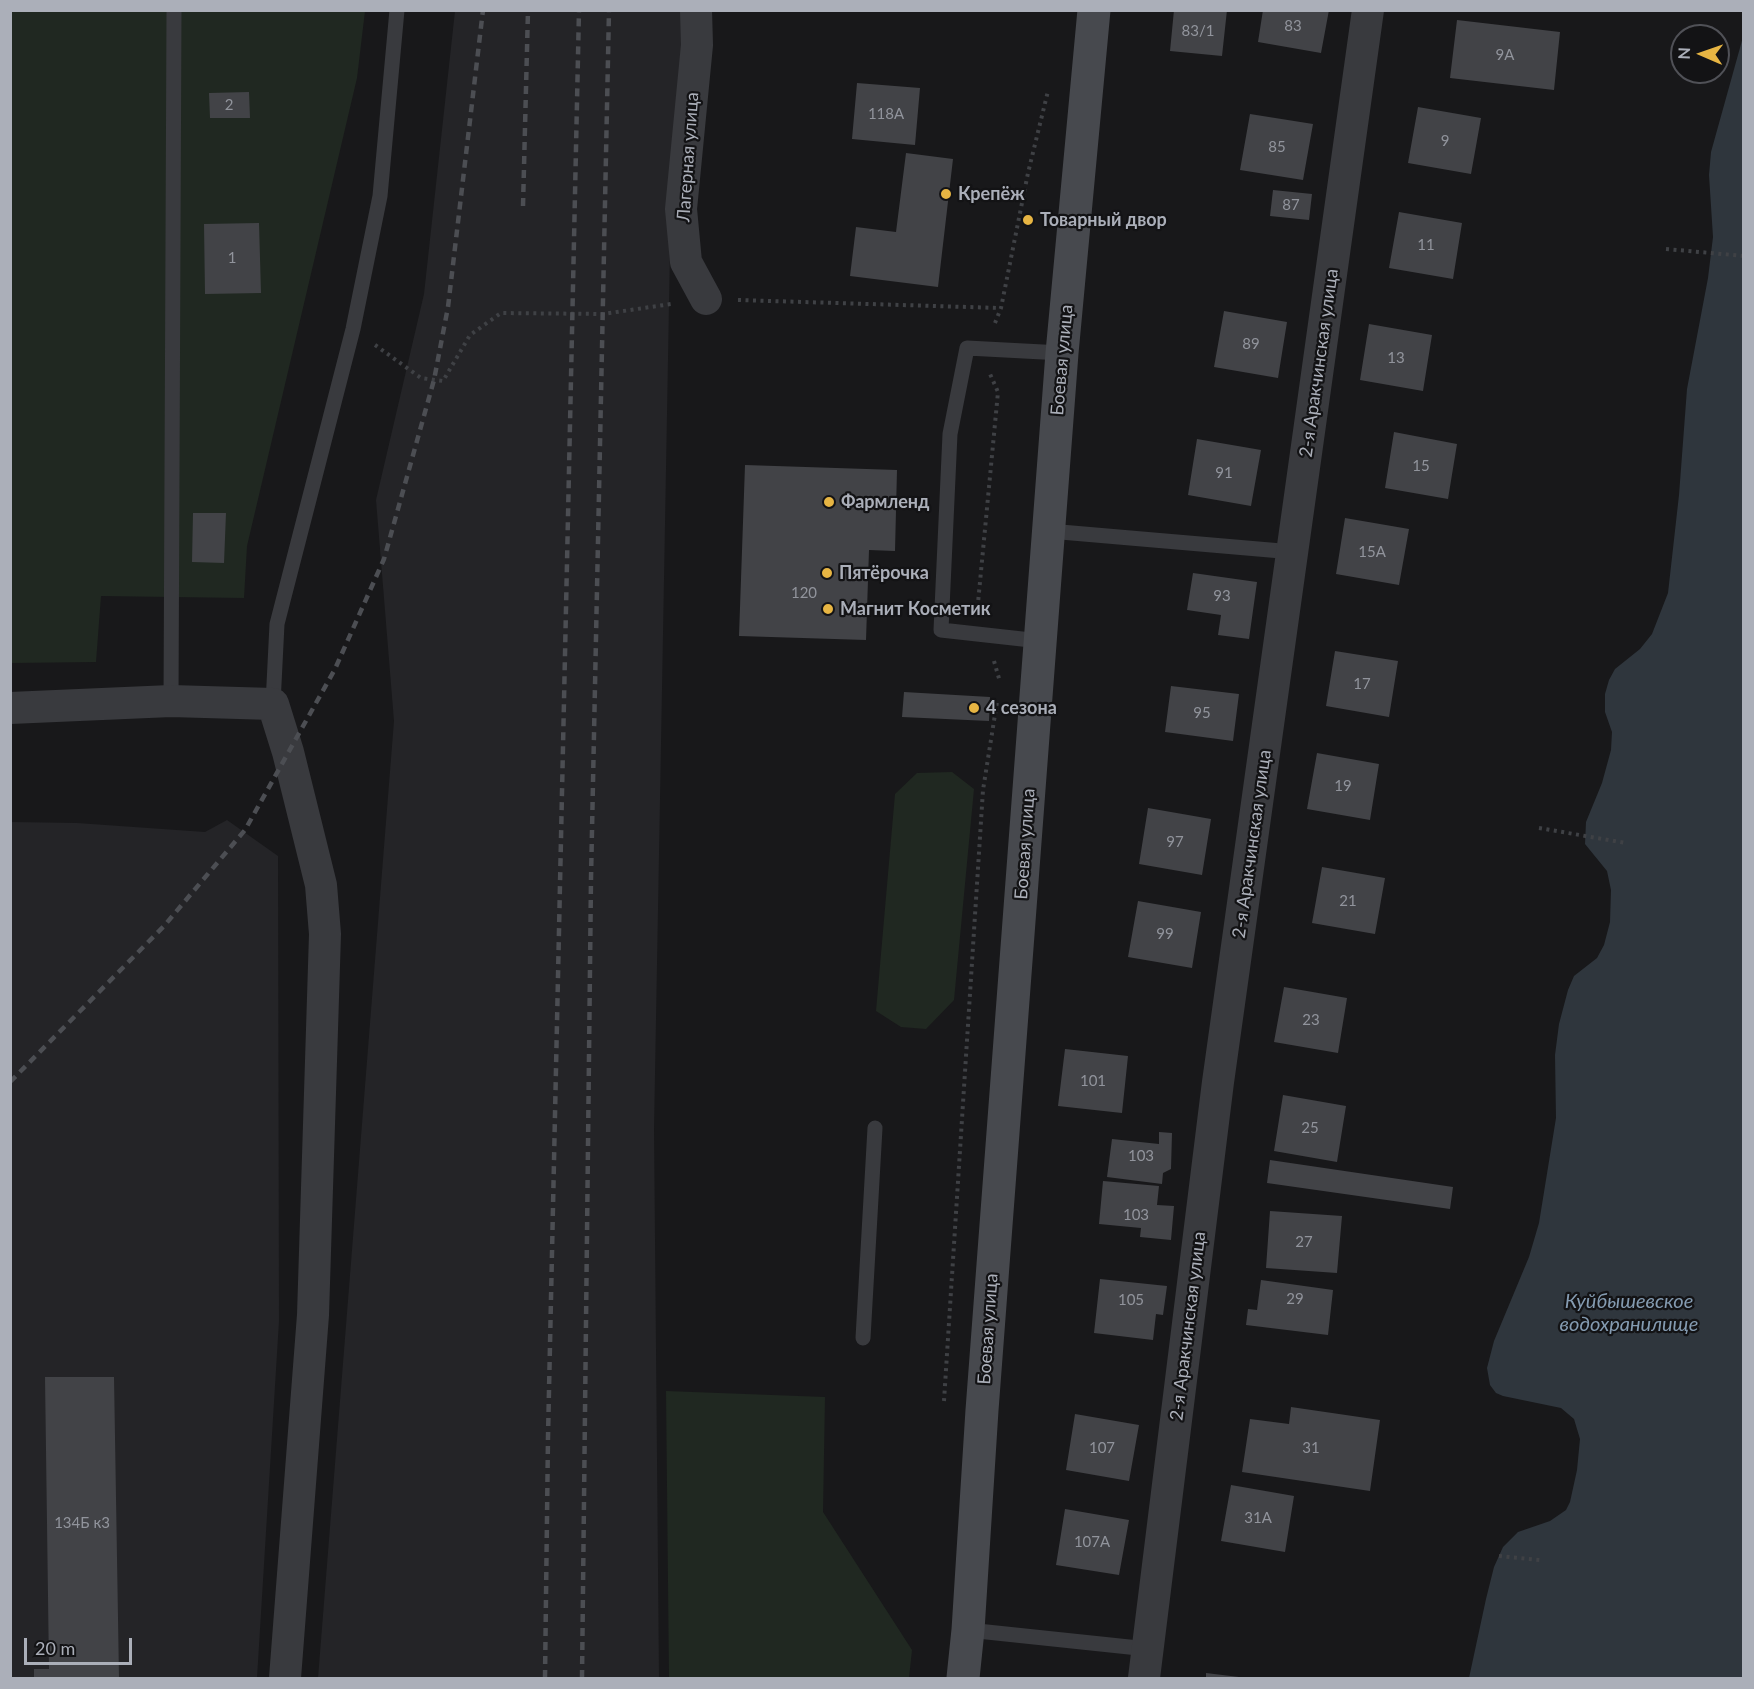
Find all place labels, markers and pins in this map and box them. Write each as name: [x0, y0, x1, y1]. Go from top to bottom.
place label: Крепёж: [958, 183, 1025, 205]
marker: Крепёж: [939, 187, 953, 201]
place label: Товарный двор: [1040, 209, 1167, 231]
marker: Товарный двор: [1021, 213, 1035, 227]
place label: Фармленд: [841, 491, 930, 513]
marker: Фармленд: [822, 495, 836, 509]
place label: Пятёрочка: [839, 562, 929, 584]
marker: Пятёрочка: [820, 566, 834, 580]
place label: Магнит Косметик: [840, 598, 991, 620]
marker: Магнит Косметик: [821, 602, 835, 616]
place label: 4 сезона: [986, 697, 1057, 719]
marker: 4 сезона: [967, 701, 981, 715]

